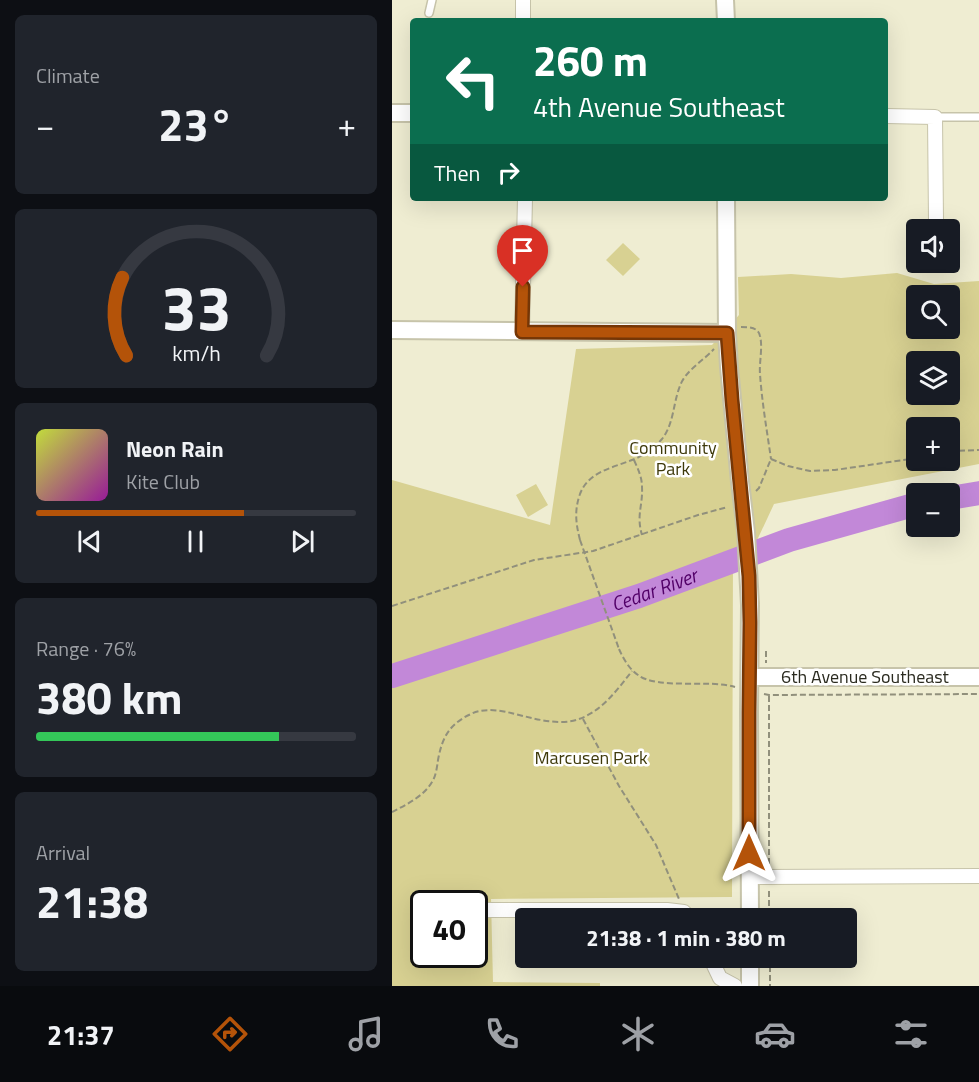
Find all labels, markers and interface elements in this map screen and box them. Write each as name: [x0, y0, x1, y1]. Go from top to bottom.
text: 260 m: [533, 28, 648, 92]
icon: left: [434, 42, 512, 120]
text: Climate: [36, 60, 100, 91]
text: 4th Avenue Southeast: [533, 86, 785, 127]
text: 23°: [158, 90, 234, 158]
text: −: [36, 100, 54, 150]
text: +: [338, 100, 356, 150]
text: Then: [434, 156, 480, 190]
icon: right: [492, 156, 525, 189]
map controls: [906, 219, 960, 537]
button: sound: [906, 219, 960, 273]
pin: [497, 225, 548, 287]
icon: arrive: [506, 234, 539, 267]
text: 33: [161, 259, 231, 354]
button: search: [906, 285, 960, 339]
text: km/h: [172, 337, 220, 369]
button: layers: [906, 351, 960, 405]
button: +: [906, 417, 960, 471]
text: Neon Rain: [126, 432, 224, 466]
park label: Community Park: [629, 434, 717, 482]
text: Kite Club: [126, 466, 200, 497]
button: −: [906, 483, 960, 537]
icon: previous: [73, 525, 106, 558]
icon: pause: [179, 525, 212, 558]
icon: next: [286, 525, 319, 558]
water label: Cedar River: [607, 559, 704, 619]
text: Range · 76%: [36, 633, 136, 664]
text: 380 km: [36, 663, 182, 731]
street label: 6th Avenue Southeast: [781, 663, 950, 690]
park label: Marcusen Park: [534, 744, 648, 771]
position arrow: [717, 821, 781, 885]
text: Arrival: [36, 837, 90, 868]
text: 21:38: [36, 867, 148, 935]
speed limit sign: 40: [410, 890, 488, 968]
text: 21:38 · 1 min · 380 m: [586, 921, 786, 955]
icon: directions: [209, 1013, 251, 1055]
icon: music: [345, 1013, 387, 1055]
icon: phone: [481, 1013, 523, 1055]
icon: climate: [617, 1013, 659, 1055]
icon: car: [754, 1013, 796, 1055]
icon: filters: [890, 1013, 932, 1055]
text: 21:37: [47, 1014, 115, 1055]

